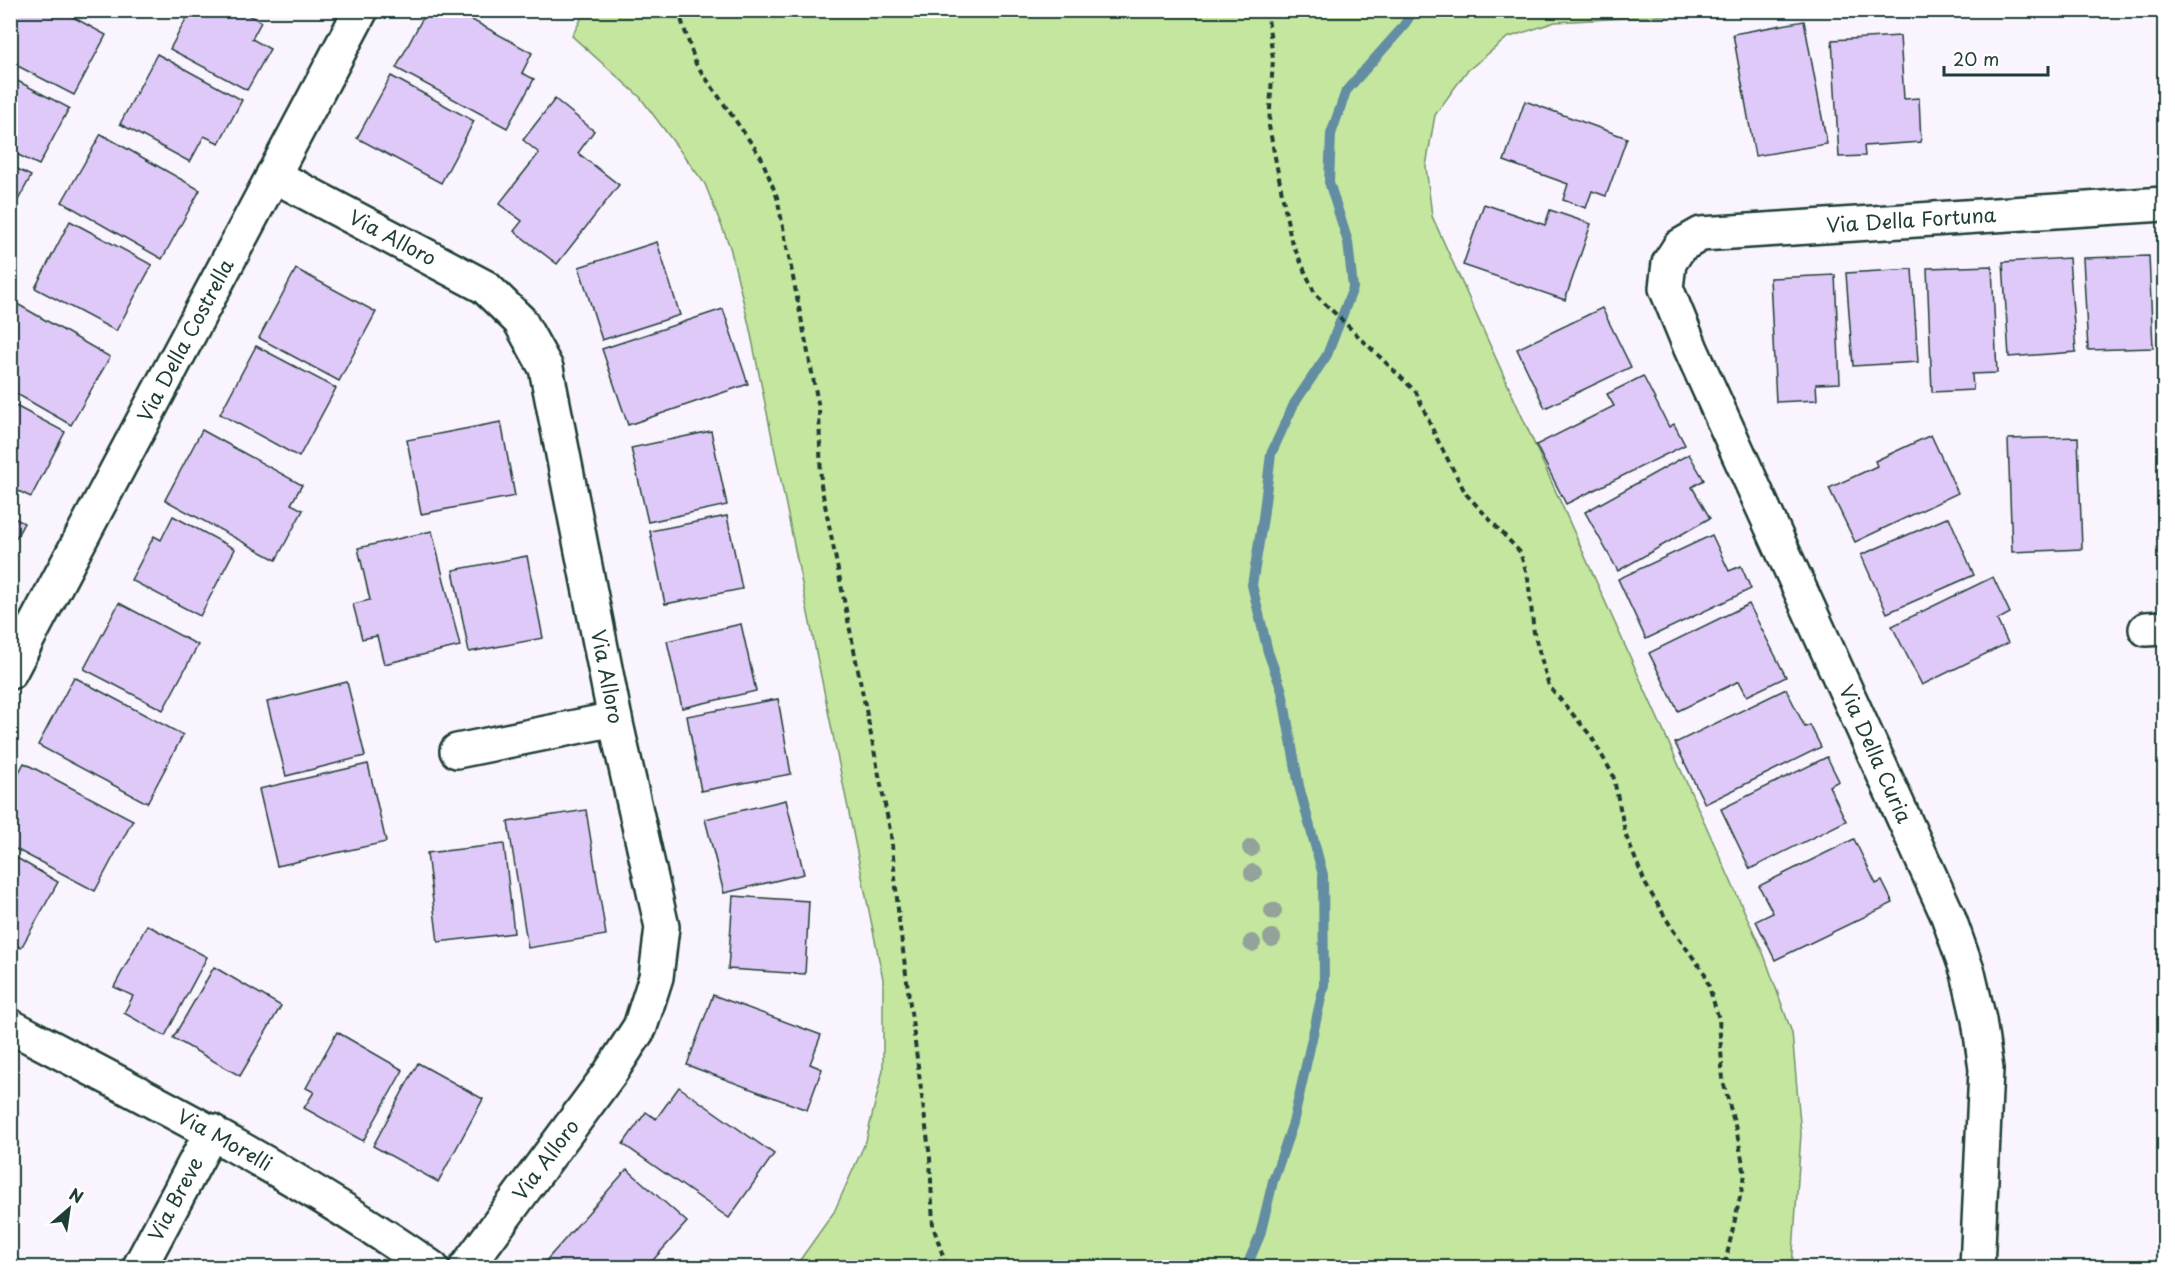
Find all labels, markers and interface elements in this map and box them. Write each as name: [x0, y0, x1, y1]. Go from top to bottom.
scale bar: [1944, 39, 2048, 77]
text: 20 m: [1953, 45, 1999, 72]
street label: Via Della Fortuna: [1825, 199, 1997, 240]
street label: Via Alloro: [344, 202, 442, 273]
street label: Via Della Costrella: [129, 253, 241, 427]
street label: Via Alloro: [584, 627, 632, 726]
street label: Via Della Curia: [1832, 680, 1920, 828]
street label: Via Morelli: [172, 1101, 278, 1178]
street label: Via Alloro: [505, 1112, 586, 1206]
street label: Via Breve: [140, 1151, 210, 1246]
north arrow: [39, 1179, 99, 1239]
text: N: [65, 1181, 88, 1209]

